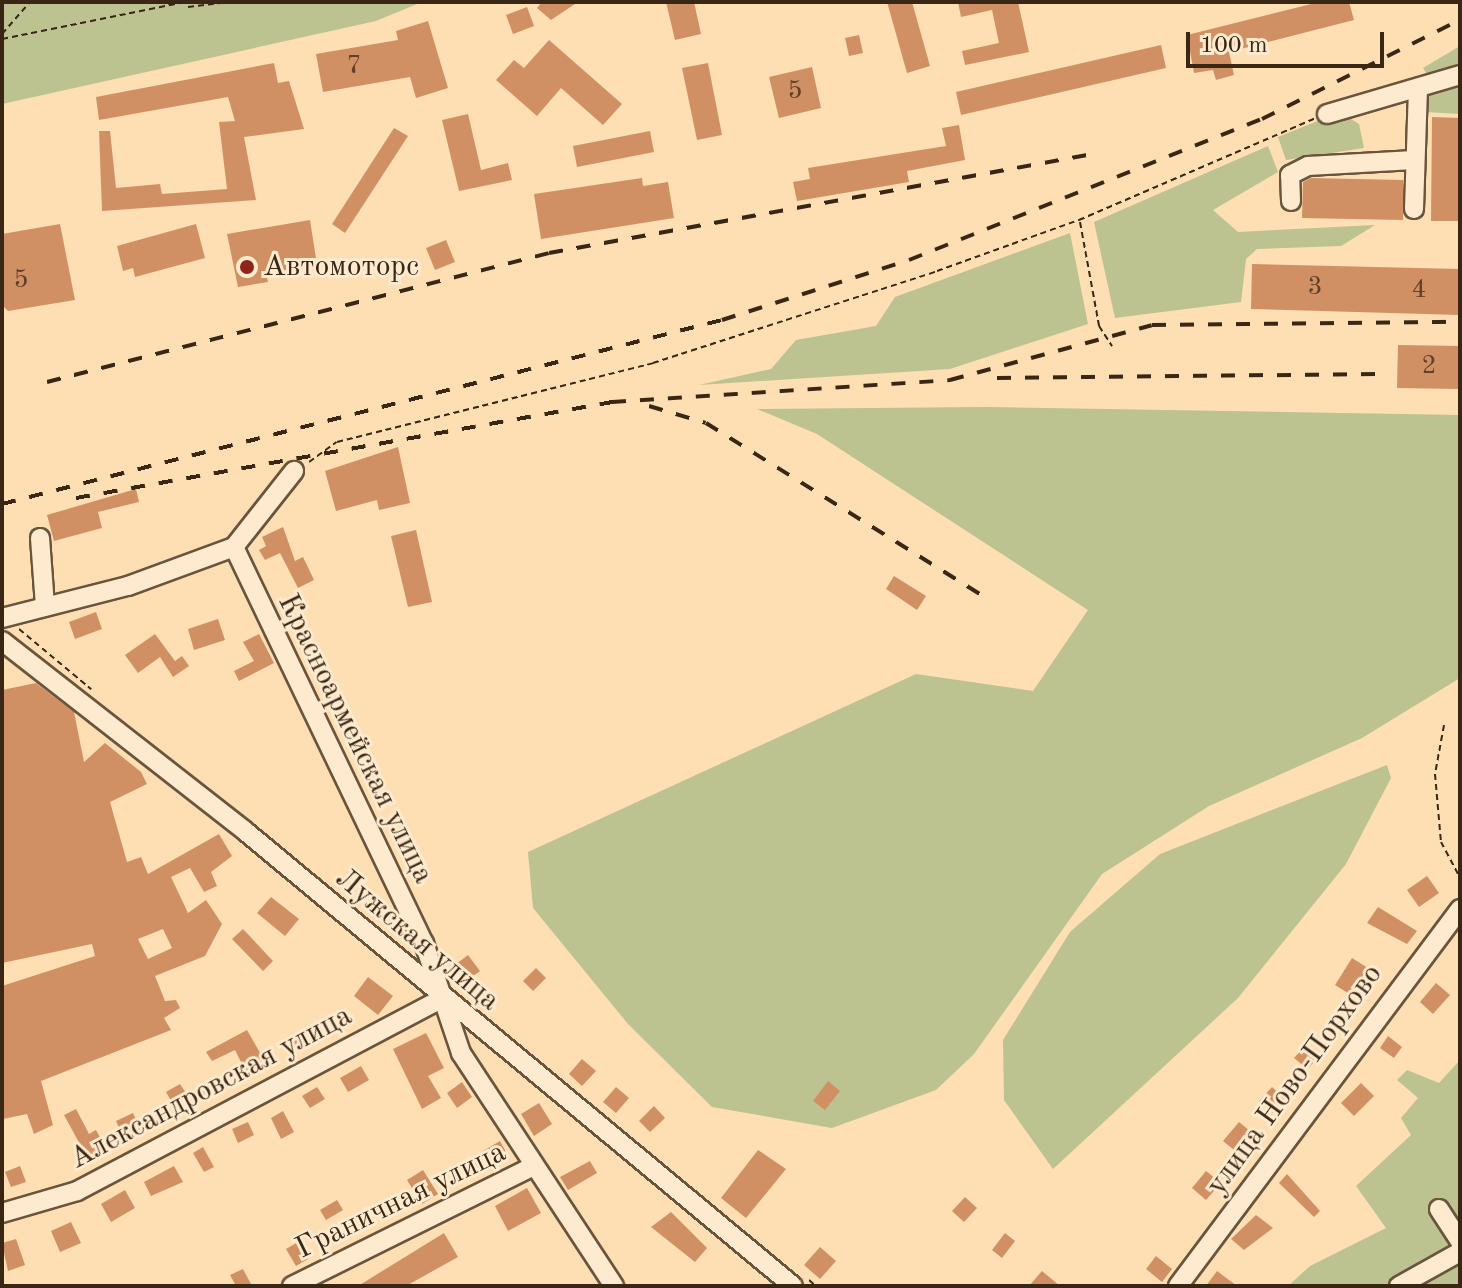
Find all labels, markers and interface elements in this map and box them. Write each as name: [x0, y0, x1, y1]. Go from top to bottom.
scale bar: [1190, 16, 1388, 66]
text: 100 m: [1200, 34, 1268, 58]
house number: 7: [346, 51, 362, 83]
house number: 5: [787, 76, 803, 108]
place label: Автомоторс: [263, 249, 419, 285]
marker: Автомоторс: [238, 258, 256, 276]
house number: 5: [13, 265, 29, 297]
house number: 3: [1307, 272, 1323, 304]
house number: 4: [1411, 275, 1427, 307]
house number: 2: [1421, 351, 1437, 383]
street label: Красноармейская улица: [269, 588, 441, 890]
street label: Лужская улица: [327, 861, 507, 1019]
street label: улица Ново-Порхово: [1199, 958, 1391, 1202]
street label: Александровская улица: [64, 998, 358, 1178]
street label: Граничная улица: [290, 1135, 512, 1267]

